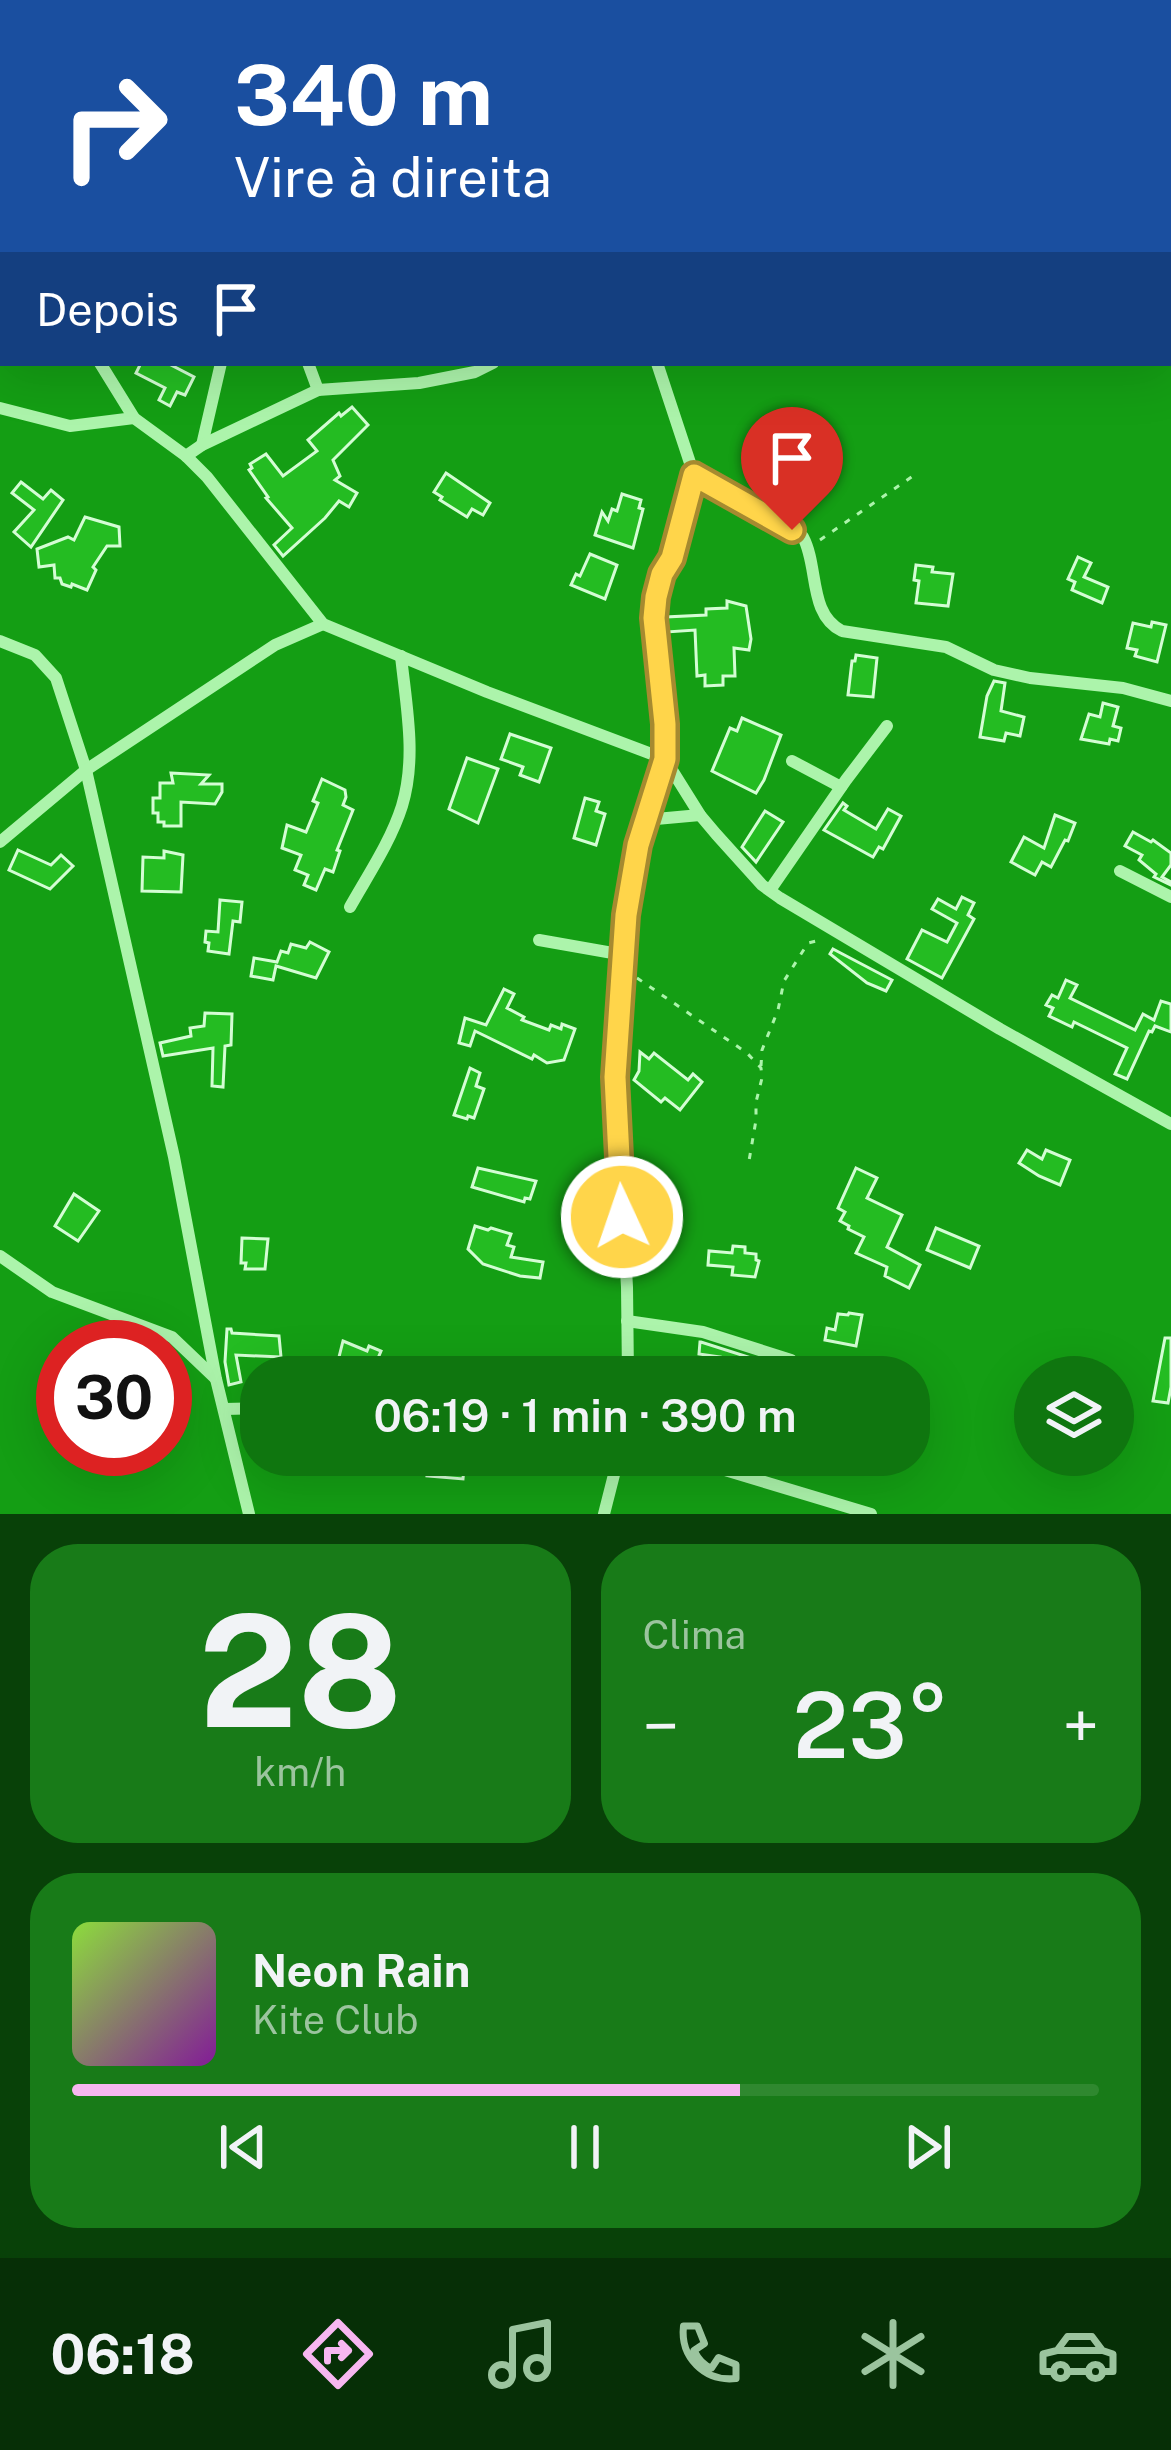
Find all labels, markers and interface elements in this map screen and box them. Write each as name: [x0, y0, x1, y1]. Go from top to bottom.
text: 340 m: [234, 45, 493, 144]
icon: right: [36, 48, 192, 204]
text: Vire à direita: [234, 146, 552, 209]
icon: arrive: [203, 276, 269, 342]
text: Depois: [36, 283, 179, 336]
pin: [741, 407, 843, 530]
icon: arrive: [759, 425, 825, 491]
position arrow: [559, 1154, 685, 1280]
speed limit sign: 30: [36, 1320, 192, 1476]
map controls: [1014, 1356, 1134, 1476]
button: layers: [1014, 1356, 1134, 1476]
text: 06:19 · 1 min · 390 m: [373, 1389, 797, 1442]
text: 28: [198, 1579, 402, 1762]
text: Clima: [643, 1612, 746, 1658]
text: 23°: [793, 1672, 949, 1778]
text: −: [643, 1687, 679, 1765]
text: +: [1062, 1687, 1099, 1765]
text: km/h: [254, 1749, 346, 1795]
text: Neon Rain: [252, 1944, 470, 1997]
text: Kite Club: [252, 1997, 418, 2043]
icon: previous: [210, 2114, 276, 2180]
icon: pause: [552, 2114, 618, 2180]
icon: next: [895, 2114, 961, 2180]
icon: directions: [296, 2312, 380, 2396]
icon: music: [481, 2312, 565, 2396]
icon: phone: [666, 2312, 750, 2396]
icon: climate: [851, 2312, 935, 2396]
icon: car: [1036, 2312, 1120, 2396]
text: 06:18: [51, 2323, 195, 2386]

